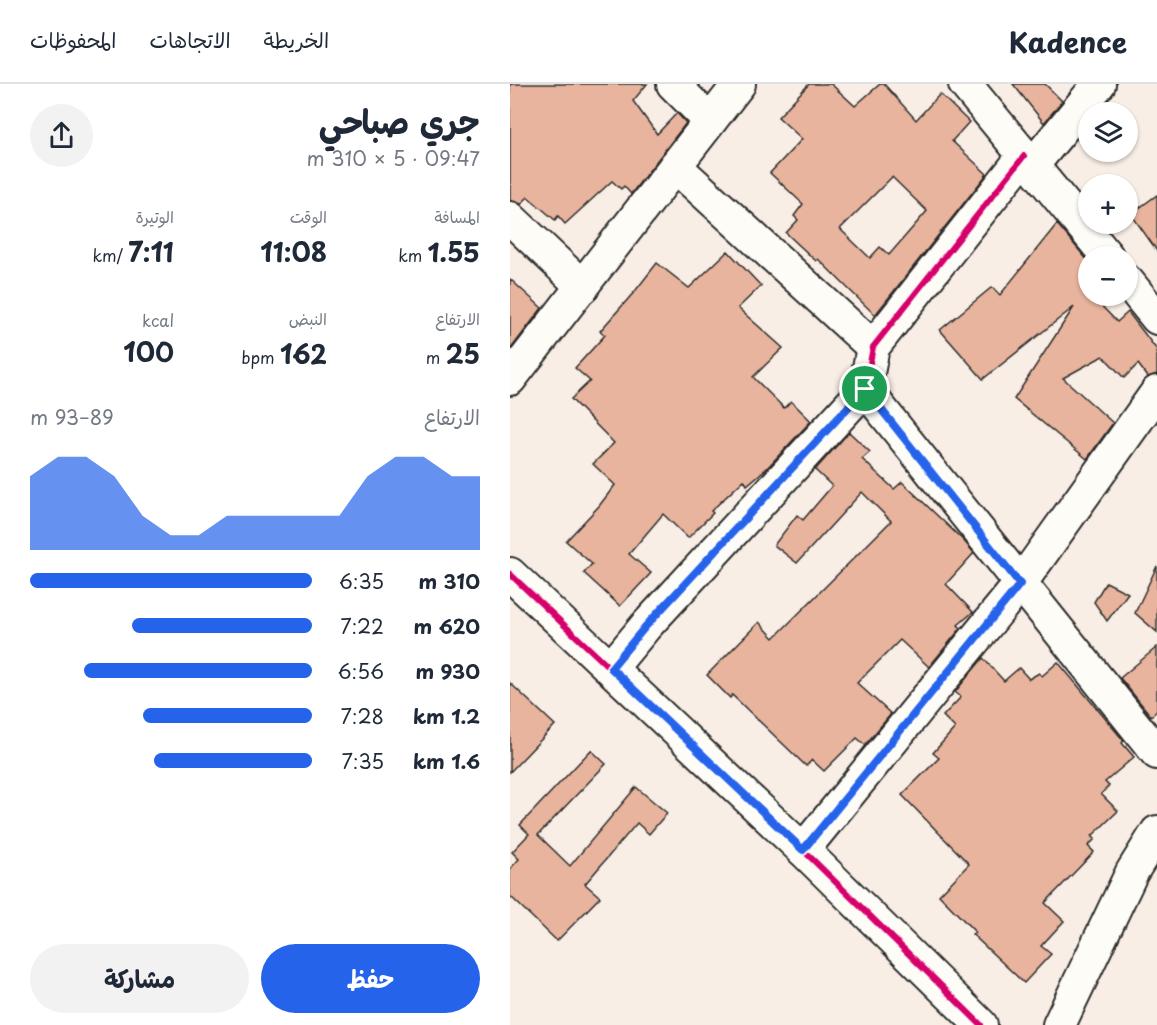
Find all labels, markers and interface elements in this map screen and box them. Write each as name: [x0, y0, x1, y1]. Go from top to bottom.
text: Kadence: [1009, 20, 1127, 63]
text: المحفوظات: [30, 23, 116, 55]
text: الاتجاهات: [149, 23, 231, 55]
text: الخريطة: [264, 23, 329, 55]
text: جري صباحي: [319, 95, 480, 145]
map controls: [1078, 102, 1138, 306]
button: layers: [1078, 102, 1138, 162]
button: share: [30, 104, 93, 167]
text: 09:47 · 5 × 310 m: [307, 143, 480, 173]
button: +: [1078, 174, 1138, 234]
text: الوتيرة: [135, 204, 174, 228]
text: الوقت: [290, 204, 327, 228]
text: المسافة: [434, 204, 480, 228]
text: 7:11: [128, 232, 174, 271]
text: 11:08: [260, 232, 327, 271]
text: 1.55: [428, 232, 480, 271]
text: /km: [92, 243, 128, 267]
text: km: [398, 243, 428, 267]
button: −: [1078, 246, 1138, 306]
text: النبض: [289, 306, 327, 330]
text: الارتفاع: [435, 306, 480, 330]
text: kcal: [142, 308, 174, 332]
text: 100: [123, 332, 174, 371]
text: 162: [280, 334, 327, 373]
text: 25: [445, 334, 480, 373]
text: bpm: [241, 345, 280, 369]
text: m: [426, 345, 445, 369]
pin: [839, 363, 890, 414]
icon: arrive: [848, 372, 881, 405]
text: 89–93 m: [30, 402, 114, 432]
text: الارتفاع: [424, 402, 480, 432]
text: 6:35: [339, 566, 384, 596]
text: 310 m: [418, 566, 480, 596]
text: 7:22: [340, 611, 384, 641]
text: 620 m: [414, 611, 480, 641]
text: 6:56: [338, 656, 384, 686]
text: 930 m: [415, 656, 480, 686]
text: 7:28: [341, 701, 384, 731]
text: 1.2 km: [413, 701, 480, 731]
text: 7:35: [342, 746, 384, 776]
text: 1.6 km: [413, 746, 480, 776]
button: مشاركة: [30, 944, 249, 1013]
button: حفظ: [261, 944, 480, 1013]

